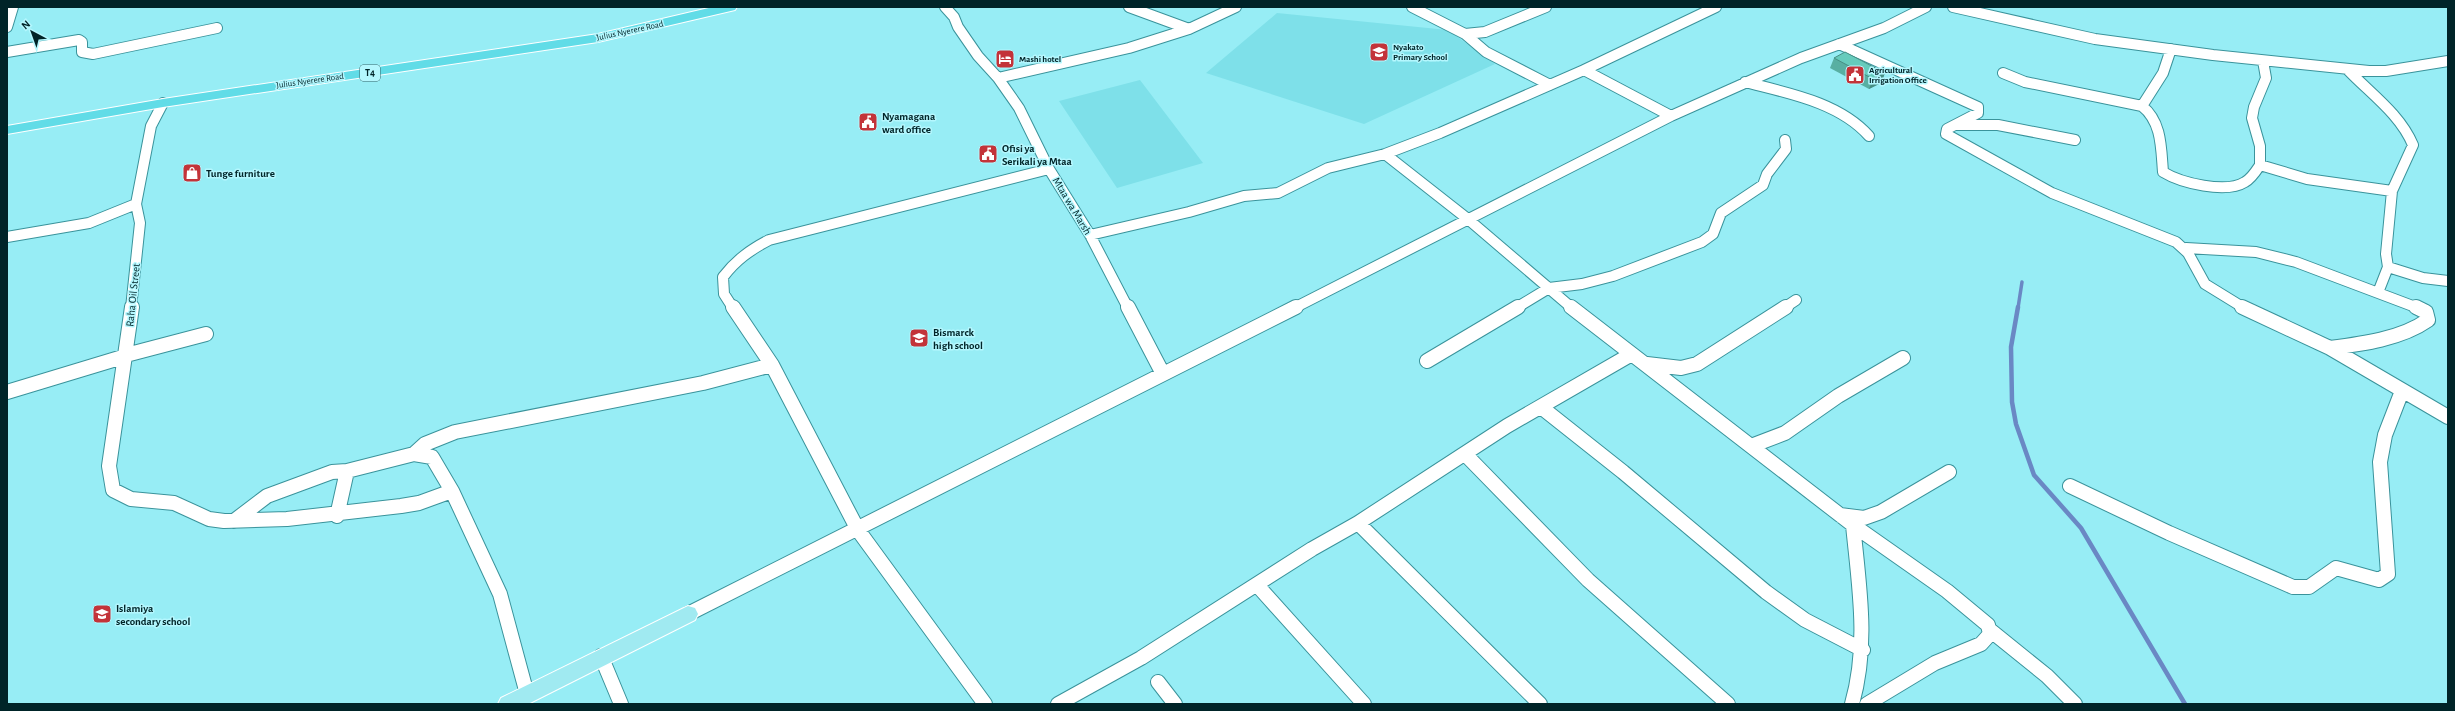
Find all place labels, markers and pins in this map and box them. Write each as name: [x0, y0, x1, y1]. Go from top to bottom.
school or university icon: Nyakato Primary School: [1368, 41, 1390, 63]
place label: Nyakato Primary School: [1393, 43, 1447, 62]
hotel icon: Mashi hotel: [994, 48, 1016, 70]
place label: Mashi hotel: [1019, 55, 1061, 64]
public building icon: Agricultural Irrigation Office: [1844, 64, 1866, 86]
place label: Agricultural Irrigation Office: [1869, 66, 1927, 85]
public building icon: Nyamagana ward office: [857, 111, 879, 133]
place label: Nyamagana ward office: [882, 111, 936, 135]
public building icon: Ofisi ya Serikali ya Mtaa: [977, 143, 999, 165]
place label: Ofisi ya Serikali ya Mtaa: [1002, 143, 1073, 167]
shop icon: Tunge furniture: [181, 162, 203, 184]
place label: Tunge furniture: [206, 168, 275, 179]
school or university icon: Bismarck high school: [908, 327, 930, 349]
place label: Bismarck high school: [933, 327, 983, 351]
school or university icon: Islamiya secondary school: [91, 603, 113, 625]
place label: Islamiya secondary school: [116, 603, 190, 627]

